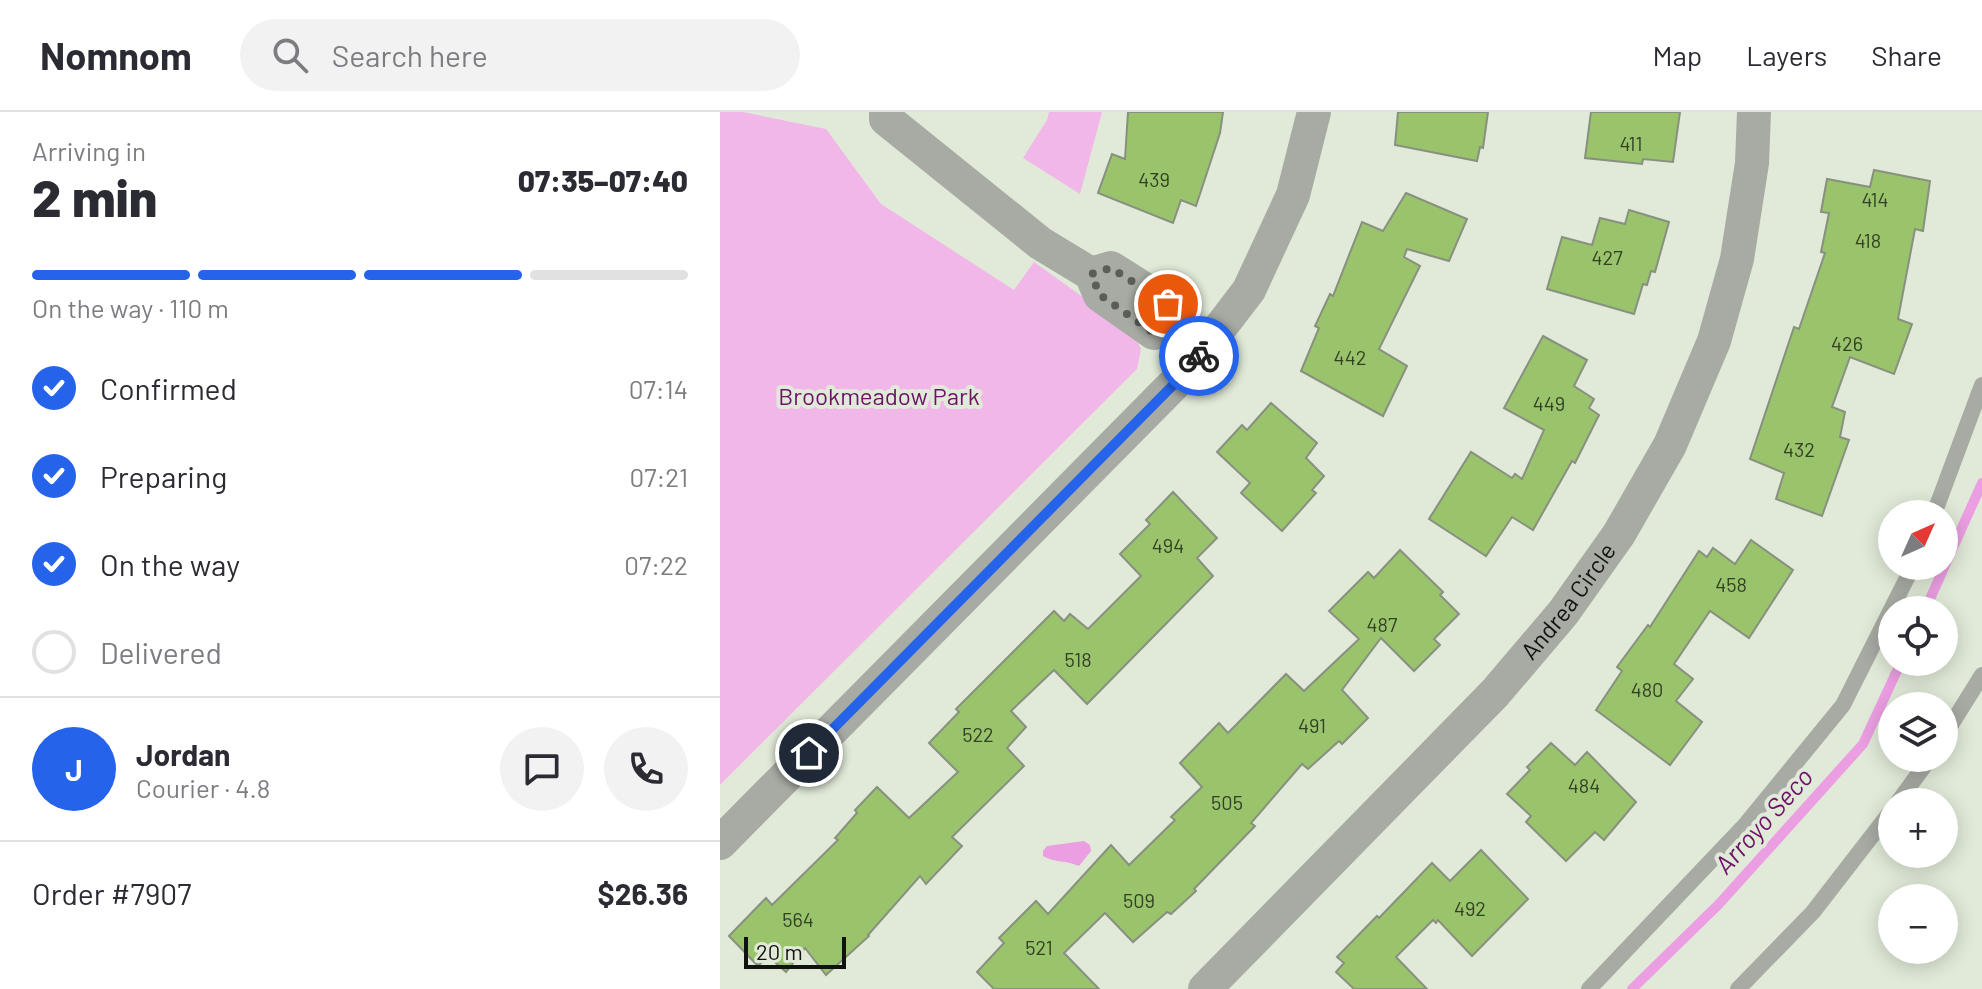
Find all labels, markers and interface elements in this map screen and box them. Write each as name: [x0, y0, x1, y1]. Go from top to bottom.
search box: [240, 19, 800, 91]
text: Nomnom: [40, 32, 192, 78]
icon: search: [268, 33, 312, 77]
text: Search here: [332, 37, 488, 73]
text: Map: [1652, 38, 1702, 72]
text: Layers: [1746, 38, 1827, 72]
text: Share: [1871, 38, 1942, 72]
house number: 411: [1619, 131, 1643, 155]
text: Arriving in: [32, 135, 146, 166]
text: 07:35–07:40: [518, 162, 688, 198]
text: 2 min: [32, 165, 157, 227]
house number: 439: [1138, 167, 1170, 191]
house number: 414: [1861, 187, 1889, 211]
house number: 418: [1855, 228, 1881, 252]
house number: 427: [1591, 245, 1623, 269]
pin: [1134, 270, 1202, 338]
icon: bag: [1146, 282, 1190, 326]
text: On the way · 110 m: [32, 292, 229, 323]
courier: [1159, 316, 1239, 396]
house number: 426: [1831, 331, 1863, 355]
icon: bike: [1177, 334, 1221, 378]
house number: 442: [1334, 345, 1366, 369]
icon: check: [32, 366, 76, 410]
text: Confirmed: [100, 370, 237, 406]
text: 07:14: [629, 373, 688, 404]
park label: Brookmeadow Park: [778, 381, 980, 410]
house number: 449: [1533, 391, 1565, 415]
house number: 432: [1783, 437, 1815, 461]
icon: check: [32, 454, 76, 498]
text: Preparing: [100, 458, 227, 494]
text: 07:21: [630, 461, 688, 492]
north arrow: [1878, 500, 1958, 580]
map controls: [1878, 500, 1958, 964]
house number: 494: [1152, 533, 1184, 557]
street label: Andrea Circle: [1514, 537, 1621, 665]
icon: check: [32, 542, 76, 586]
text: On the way: [100, 546, 240, 582]
text: 07:22: [624, 549, 688, 580]
house number: 458: [1715, 572, 1747, 596]
button: locate: [1878, 596, 1958, 676]
house number: 487: [1367, 612, 1398, 636]
text: Delivered: [100, 634, 222, 670]
house number: 518: [1064, 647, 1092, 671]
house number: 480: [1631, 677, 1663, 701]
button: layers: [1878, 692, 1958, 772]
house number: 491: [1298, 713, 1326, 737]
pin: [775, 719, 843, 787]
house number: 522: [962, 722, 994, 746]
button: chat: [500, 727, 584, 811]
button: phone: [604, 727, 688, 811]
icon: home: [787, 731, 831, 775]
text: Jordan: [136, 736, 231, 772]
text: J: [65, 751, 83, 787]
water label: Arroyo Seco: [1707, 761, 1818, 879]
text: Courier · 4.8: [136, 772, 270, 803]
house number: 484: [1568, 773, 1600, 797]
button: +: [1878, 788, 1958, 868]
house number: 505: [1211, 790, 1243, 814]
text: Order #7907: [32, 875, 191, 911]
text: $26.36: [598, 875, 688, 911]
button: −: [1878, 884, 1958, 964]
house number: 509: [1123, 888, 1155, 912]
house number: 492: [1454, 896, 1486, 920]
house number: 564: [782, 907, 814, 931]
scale bar: [744, 933, 846, 969]
house number: 521: [1025, 935, 1053, 959]
text: 20 m: [756, 938, 803, 964]

